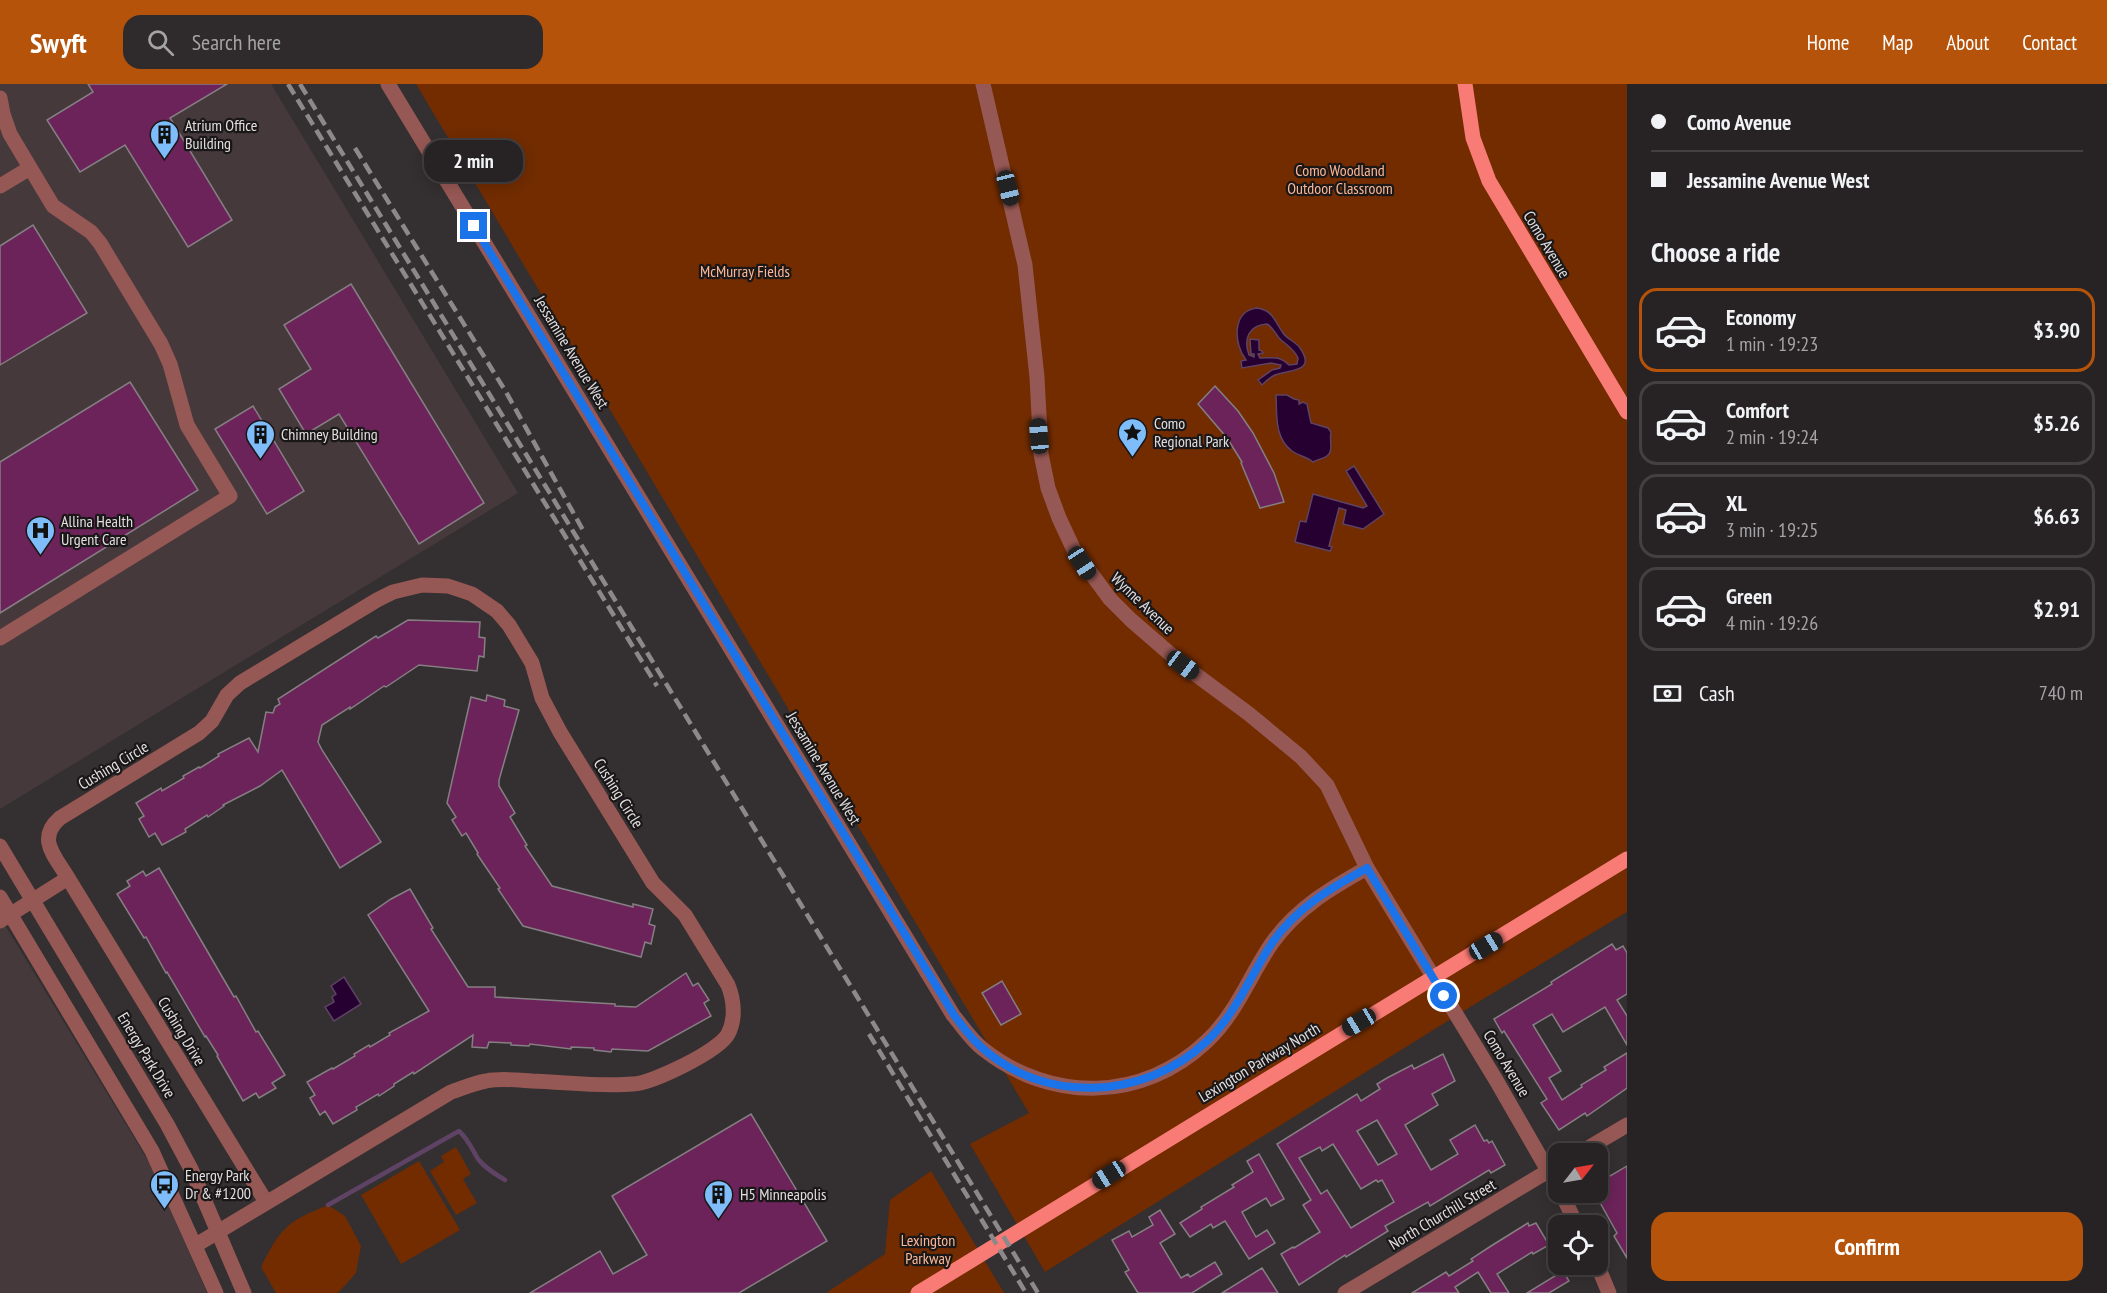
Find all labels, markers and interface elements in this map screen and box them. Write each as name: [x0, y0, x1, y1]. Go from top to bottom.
search box: [123, 15, 543, 69]
text: Swyft: [30, 24, 87, 61]
icon: search: [144, 26, 177, 59]
text: Search here: [192, 28, 281, 56]
text: Home: [1807, 29, 1849, 56]
text: Map: [1882, 29, 1913, 56]
text: About: [1946, 29, 1989, 56]
text: Contact: [2022, 29, 2077, 56]
text: Como Avenue: [1687, 108, 1791, 136]
place label: Atrium Office Building: [185, 115, 257, 153]
building icon: Atrium Office Building: [148, 118, 180, 160]
callout: 2 min: [424, 139, 524, 181]
text: 2 min: [453, 148, 494, 174]
park label: Como Woodland Outdoor Classroom: [1287, 160, 1393, 198]
text: Jessamine Avenue West: [1687, 166, 1869, 194]
car: [995, 168, 1021, 208]
street label: Como Avenue: [1519, 207, 1575, 281]
route end: [460, 212, 487, 239]
text: Choose a ride: [1651, 235, 1780, 269]
park label: McMurray Fields: [700, 261, 790, 281]
street label: Jessamine Avenue West: [530, 291, 614, 413]
icon: car: [1654, 303, 1708, 357]
text: Economy: [1726, 303, 1796, 331]
text: $3.90: [2033, 316, 2080, 344]
text: 1 min · 19:23: [1726, 331, 1818, 357]
icon: car: [1654, 396, 1708, 450]
text: Comfort: [1726, 396, 1789, 424]
text: $5.26: [2033, 409, 2080, 437]
place label: Como Regional Park: [1154, 413, 1230, 451]
place icon: Como Regional Park: [1117, 416, 1149, 458]
car: [1028, 417, 1050, 455]
building icon: Chimney Building: [244, 418, 276, 460]
place label: Chimney Building: [281, 424, 378, 444]
text: 2 min · 19:24: [1726, 424, 1818, 450]
icon: car: [1654, 489, 1708, 543]
text: XL: [1726, 489, 1747, 517]
text: $6.63: [2033, 502, 2080, 530]
place label: Allina Health Urgent Care: [61, 511, 133, 549]
hospital icon: Allina Health Urgent Care: [24, 514, 56, 556]
text: 3 min · 19:25: [1726, 517, 1818, 543]
car: [1065, 543, 1099, 583]
street label: Wynne Avenue: [1107, 568, 1179, 638]
icon: car: [1654, 582, 1708, 636]
text: Green: [1726, 582, 1772, 610]
text: $2.91: [2033, 595, 2080, 623]
text: 4 min · 19:26: [1726, 610, 1818, 636]
car: [1163, 647, 1203, 683]
icon: cash: [1651, 677, 1684, 710]
text: Cash: [1699, 679, 1735, 707]
text: 740 m: [2039, 680, 2083, 706]
street label: Jessamine Avenue West: [782, 707, 866, 829]
street label: Cushing Circle: [74, 736, 152, 794]
street label: Cushing Circle: [590, 754, 648, 832]
car: [1466, 929, 1506, 963]
route start: [1430, 982, 1457, 1009]
street label: Cushing Drive: [154, 993, 210, 1069]
car: [1339, 1005, 1379, 1039]
street label: Energy Park Drive: [114, 1008, 180, 1102]
street label: Lexington Parkway North: [1195, 1018, 1323, 1106]
street label: Como Avenue: [1479, 1026, 1535, 1100]
north arrow: [1548, 1143, 1608, 1203]
map controls: [1548, 1143, 1608, 1275]
car: [1089, 1158, 1129, 1192]
place label: Energy Park Dr & #1200: [185, 1165, 251, 1203]
bus stop icon: Energy Park Dr & #1200: [148, 1168, 180, 1210]
street label: North Churchill Street: [1385, 1174, 1500, 1254]
building icon: H5 Minneapolis: [703, 1178, 735, 1220]
place label: H5 Minneapolis: [740, 1184, 826, 1204]
button: Confirm: [1651, 1212, 2083, 1281]
button: locate: [1548, 1215, 1608, 1275]
park label: Lexington Parkway: [901, 1230, 955, 1268]

